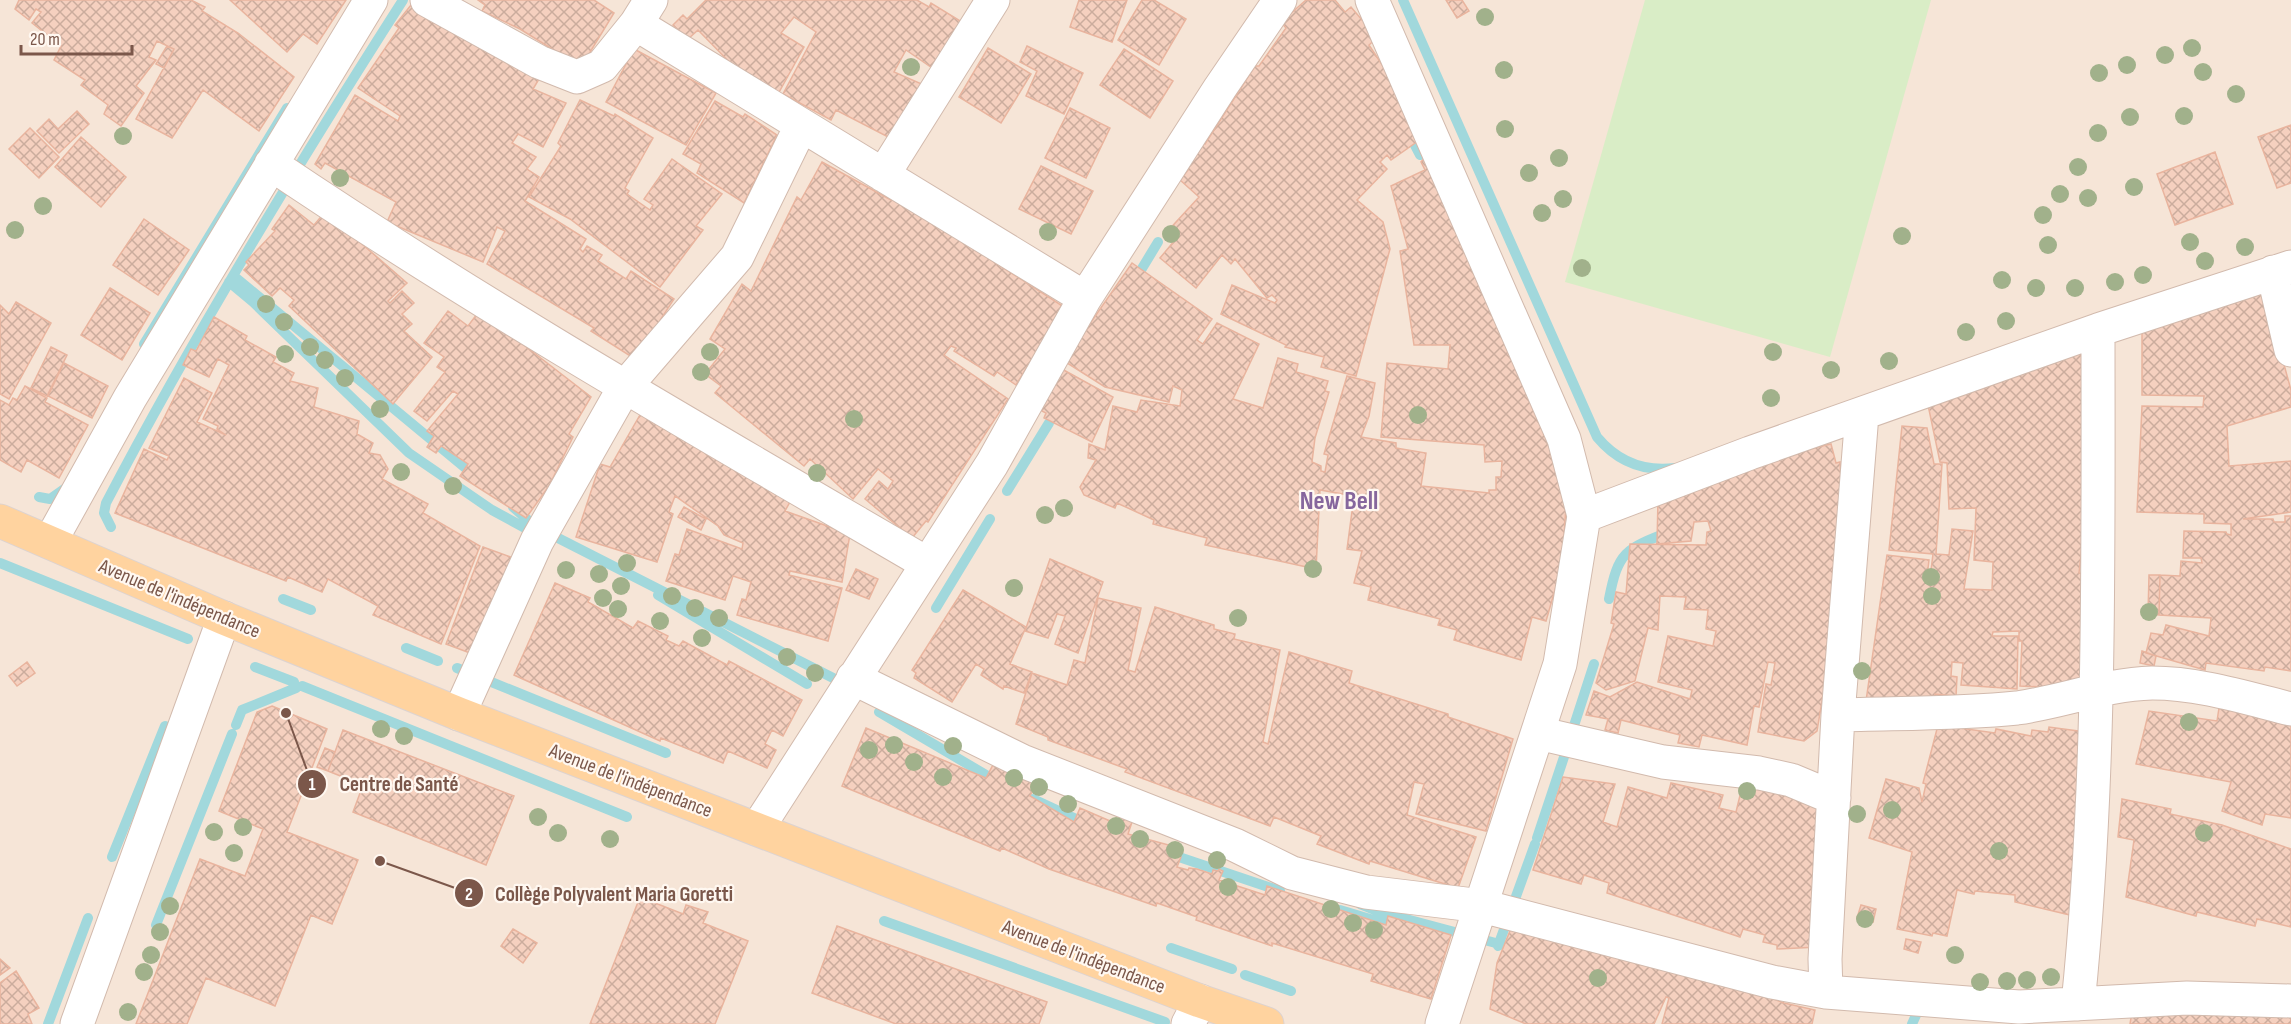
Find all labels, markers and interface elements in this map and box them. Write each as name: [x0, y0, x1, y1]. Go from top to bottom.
scale bar: [21, 18, 132, 56]
text: 20 m: [30, 29, 60, 50]
district label: New Bell: [1300, 486, 1378, 517]
street label: Avenue de l'indépendance: [95, 554, 264, 644]
street label: Avenue de l'indépendance: [545, 738, 716, 823]
callout: Centre de Santé: [297, 764, 471, 803]
text: Centre de Santé: [339, 772, 459, 797]
text: 1: [308, 774, 316, 795]
callout: Collège Polyvalent Maria Goretti: [454, 874, 745, 913]
text: Collège Polyvalent Maria Goretti: [495, 882, 733, 907]
text: 2: [465, 884, 473, 905]
street label: Avenue de l'indépendance: [998, 914, 1169, 999]

